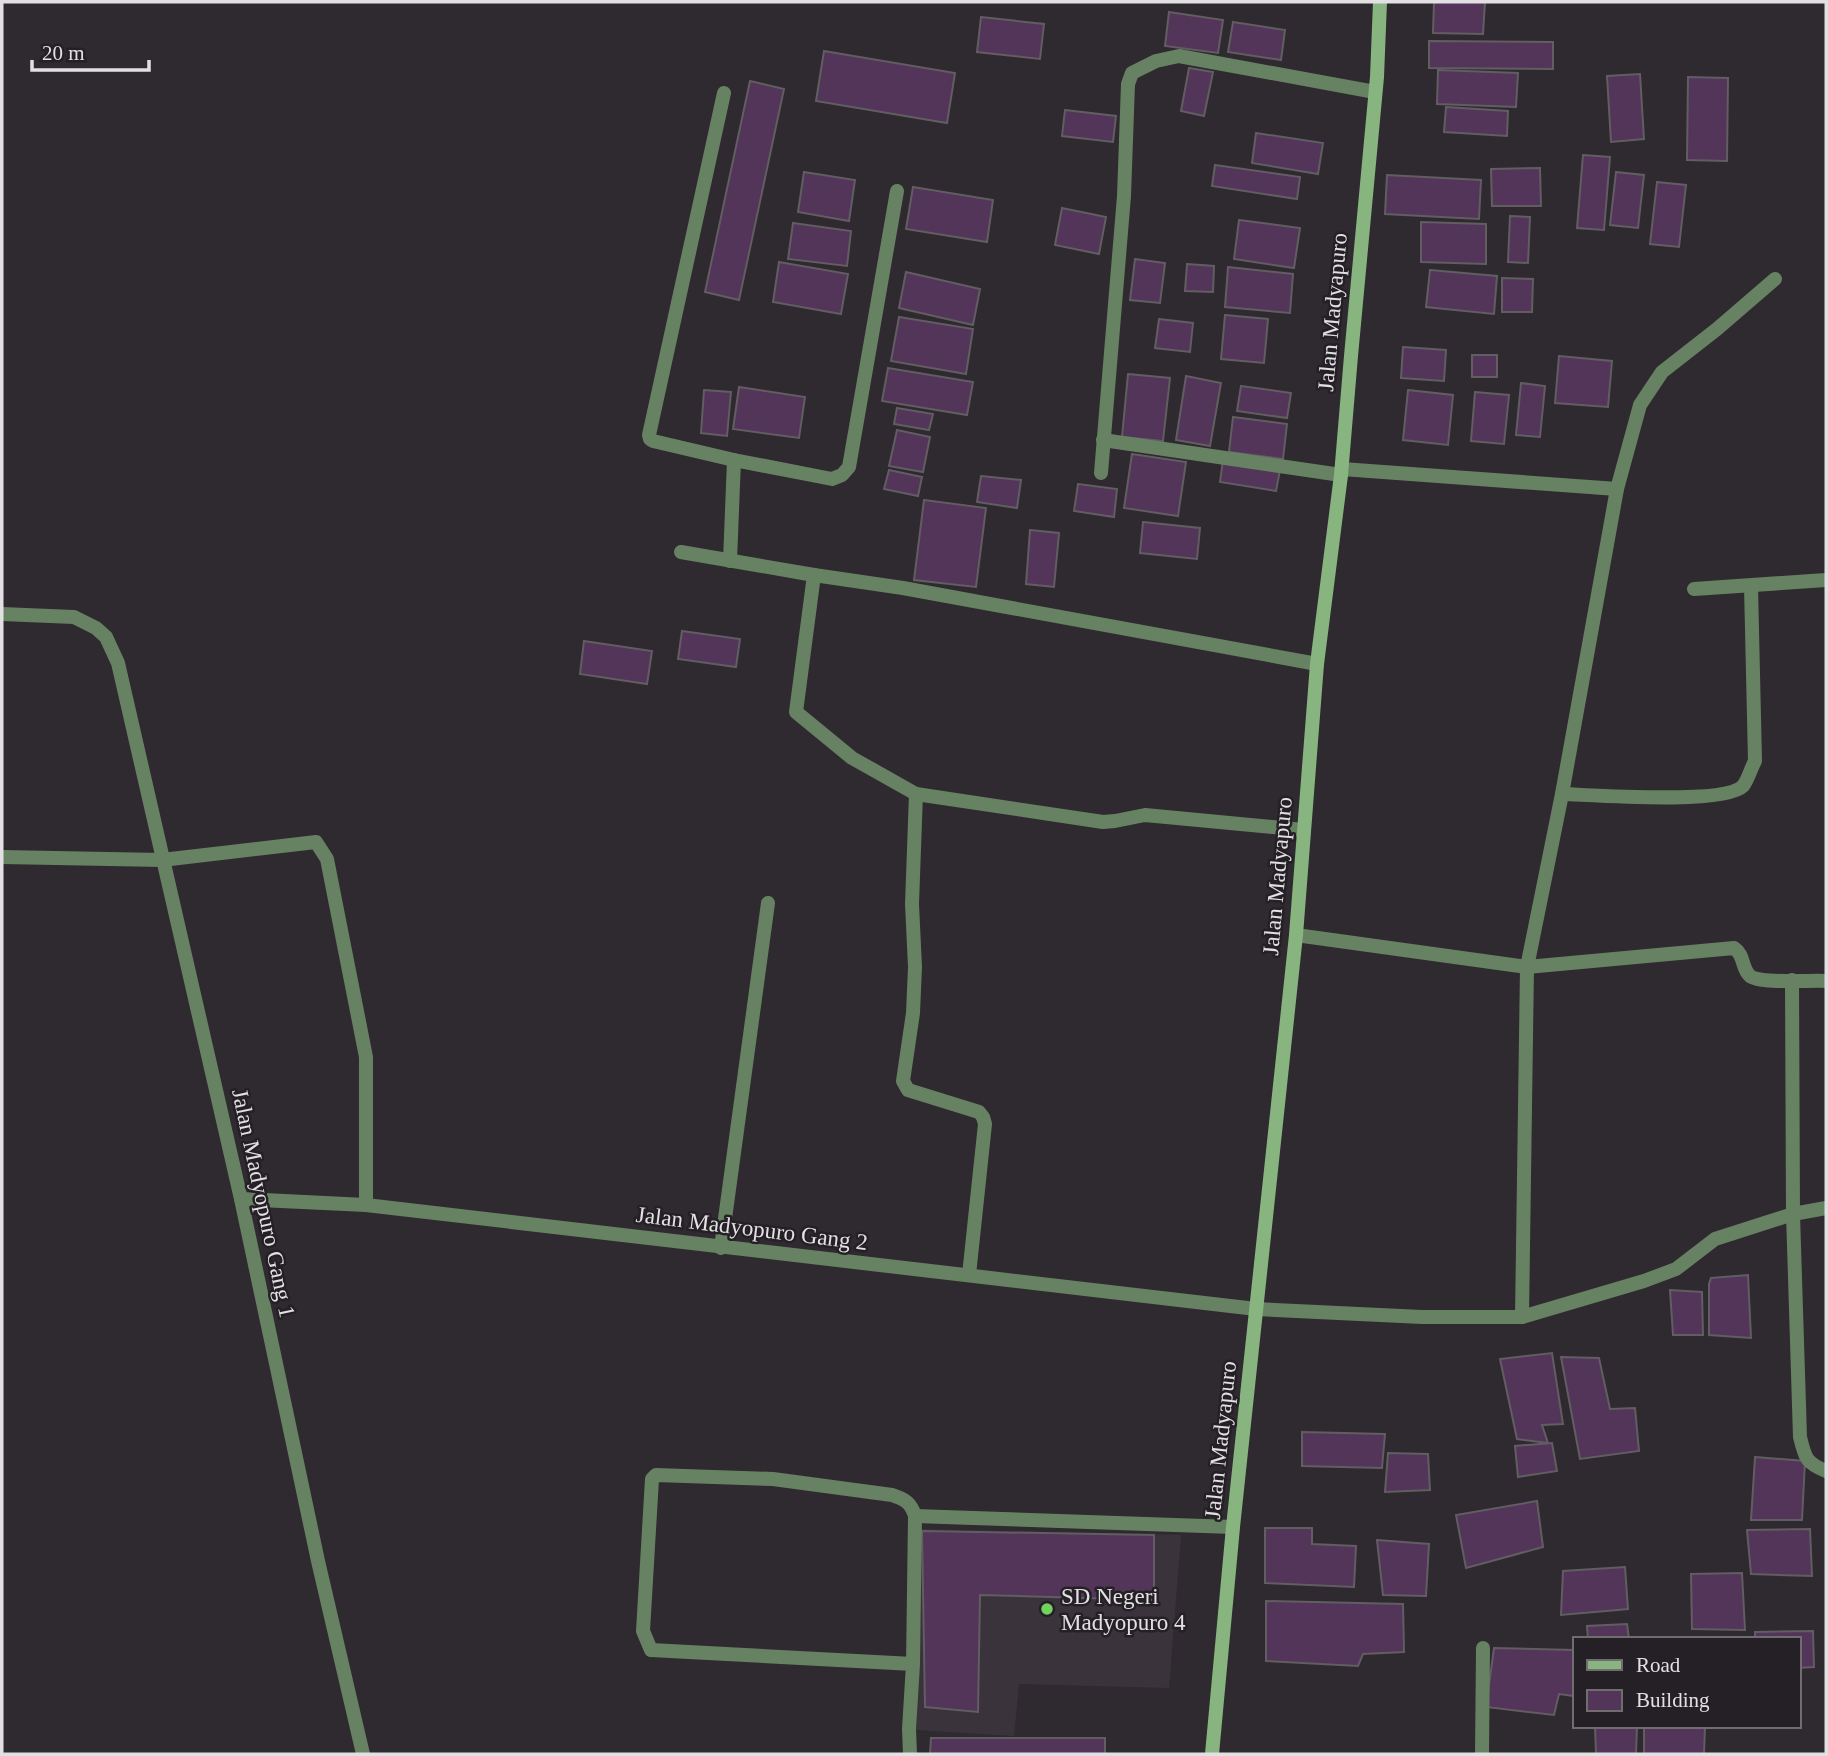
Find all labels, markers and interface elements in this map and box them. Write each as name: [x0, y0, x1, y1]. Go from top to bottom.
scale bar: [32, 28, 149, 72]
text: 20 m: [42, 41, 85, 65]
street label: Jalan Madyapuro: [1313, 232, 1352, 392]
street label: Jalan Madyapuro: [1258, 796, 1297, 956]
street label: Jalan Madyopuro Gang 1: [227, 1086, 300, 1320]
street label: Jalan Madyopuro Gang 2: [635, 1202, 869, 1255]
street label: Jalan Madyapuro: [1200, 1360, 1241, 1520]
place label: SD Negeri Madyopuro 4: [1061, 1584, 1186, 1635]
marker: SD Negeri Madyopuro 4: [1039, 1601, 1055, 1617]
legend: [1573, 1637, 1800, 1728]
text: Road: [1636, 1653, 1681, 1677]
text: Building: [1636, 1688, 1710, 1712]

